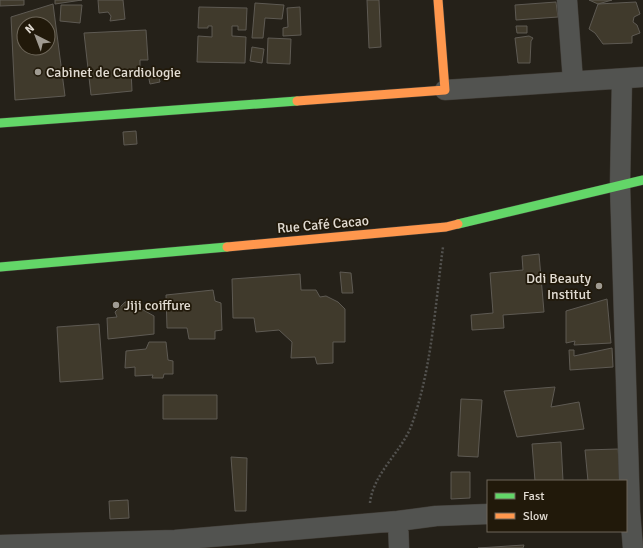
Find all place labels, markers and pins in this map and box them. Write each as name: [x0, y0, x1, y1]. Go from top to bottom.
place label: Cabinet de Cardiologie: [46, 64, 181, 81]
marker: Cabinet de Cardiologie: [33, 67, 43, 77]
place label: Ddi Beauty Institut: [526, 270, 591, 303]
marker: Ddi Beauty Institut: [594, 281, 604, 291]
place label: Jiji coiffure: [124, 297, 191, 314]
marker: Jiji coiffure: [111, 300, 121, 310]

